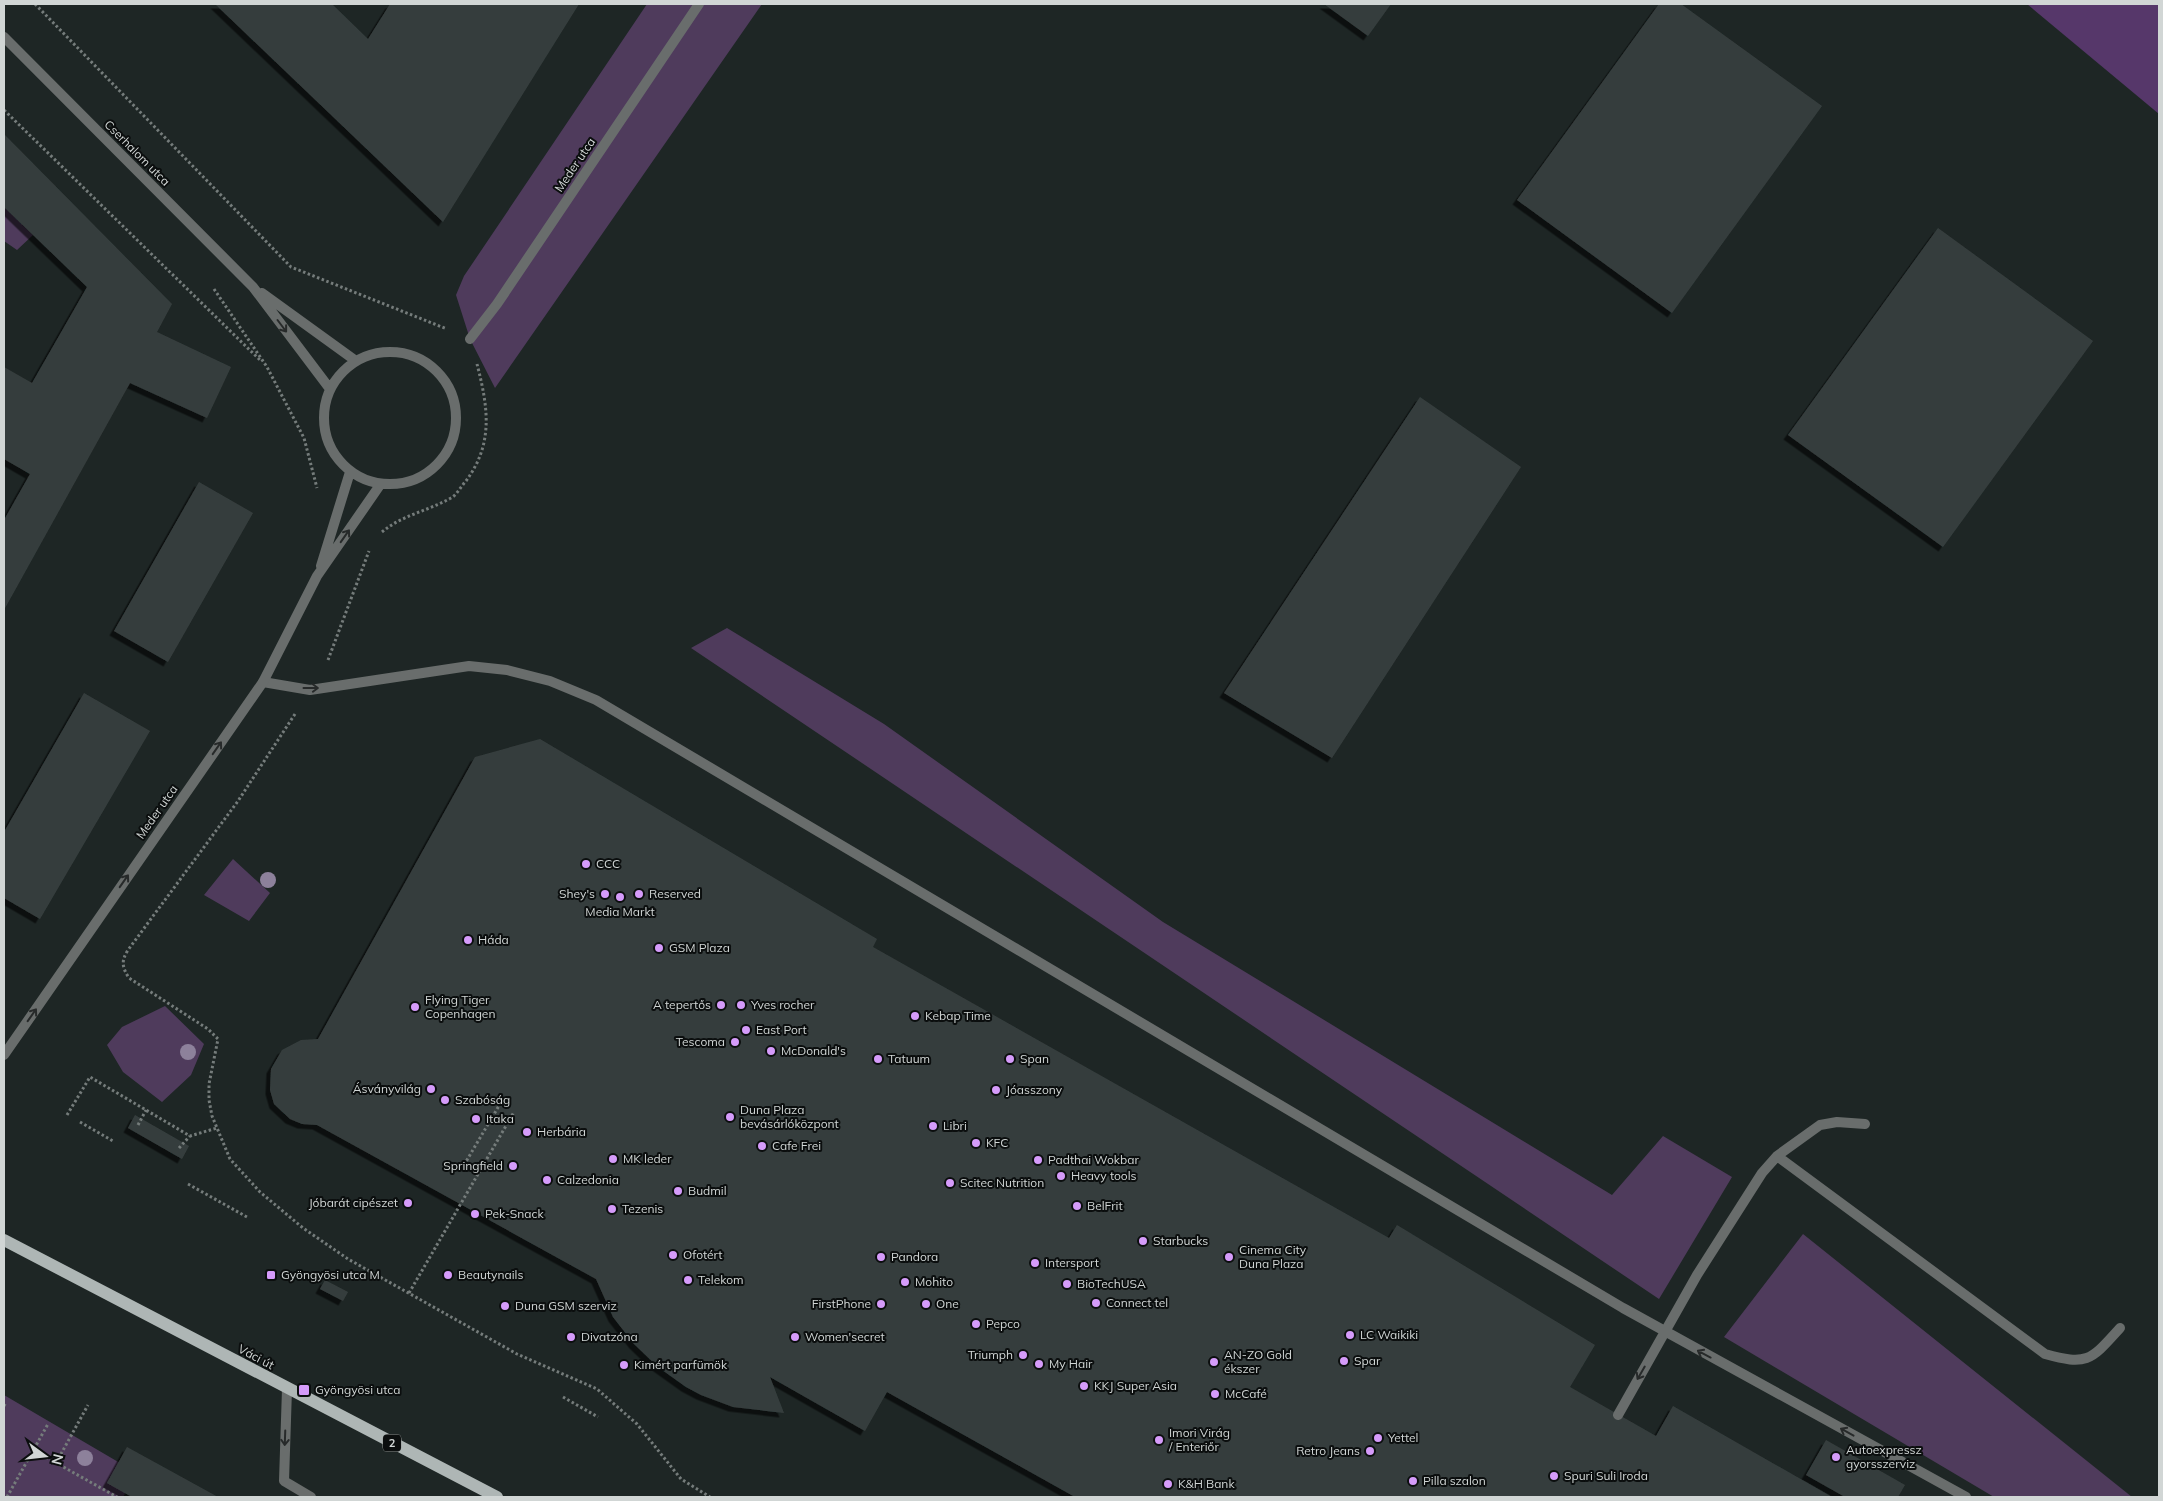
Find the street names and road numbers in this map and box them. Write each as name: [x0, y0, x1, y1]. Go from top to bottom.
street label: Cserhalom utca: [101, 117, 173, 189]
street label: Meder utca: [551, 135, 598, 195]
street label: Meder utca: [133, 782, 181, 841]
street label: Váci út: [236, 1341, 277, 1372]
road number: 2: [383, 1435, 401, 1452]

